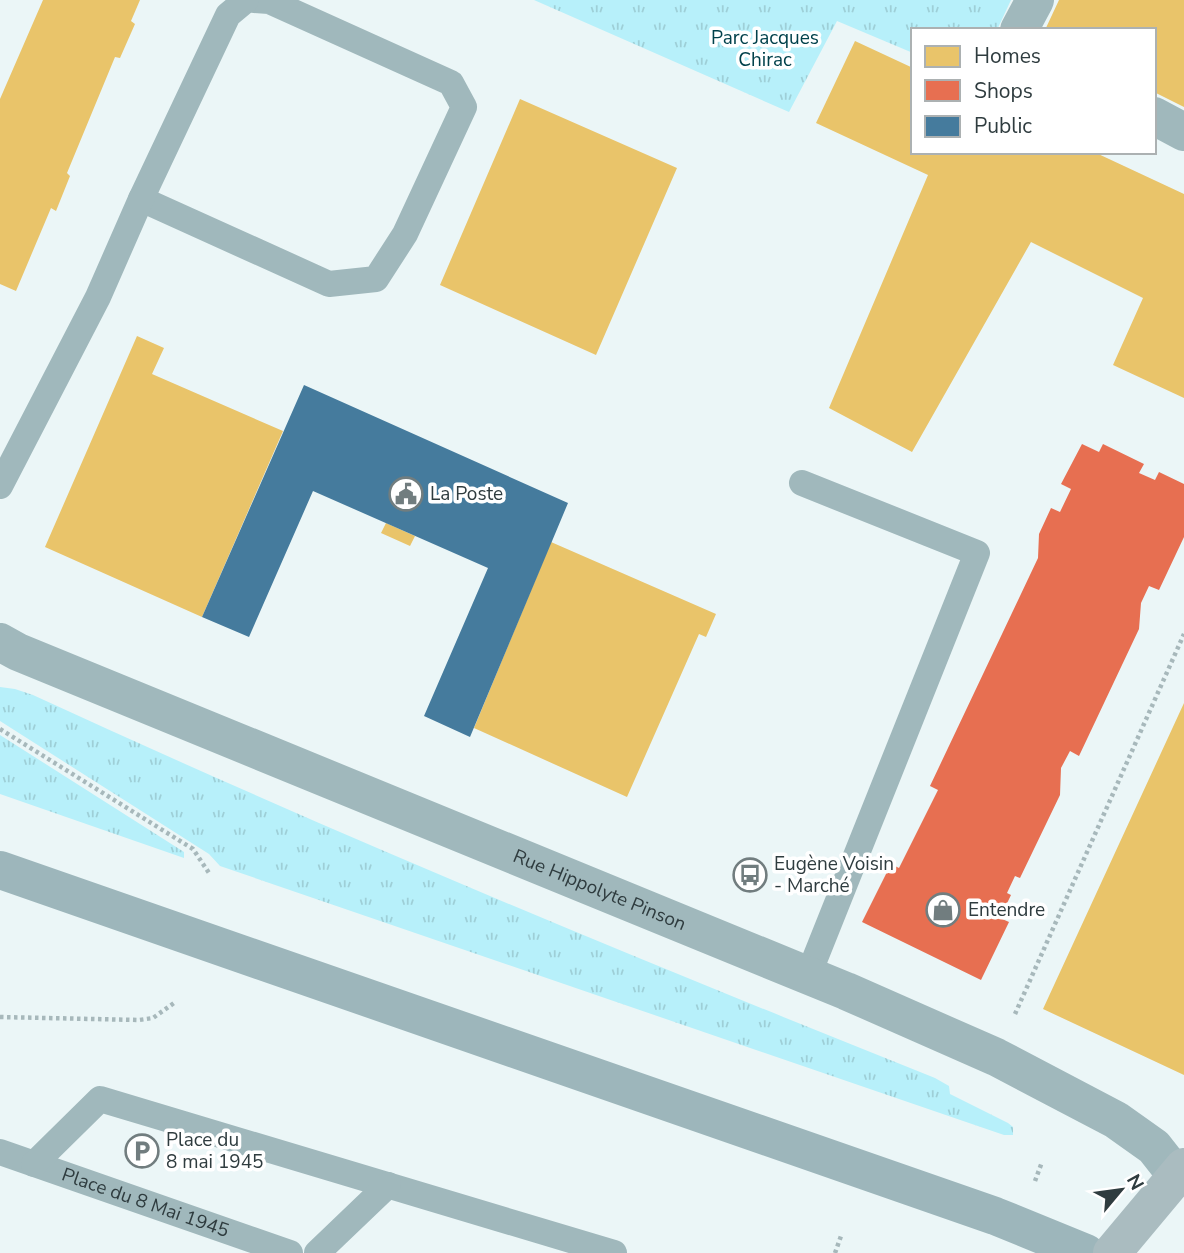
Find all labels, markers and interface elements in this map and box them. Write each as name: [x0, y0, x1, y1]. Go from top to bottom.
park label: Parc Jacques Chirac: [711, 25, 819, 73]
legend: [911, 28, 1156, 154]
text: Homes: [974, 42, 1041, 70]
text: Shops: [974, 77, 1033, 105]
text: Public: [974, 112, 1032, 140]
public building icon: La Poste: [387, 475, 425, 513]
place label: La Poste: [430, 481, 503, 507]
street label: Rue Hippolyte Pinson: [509, 843, 690, 937]
place label: Eugène Voisin - Marché: [774, 851, 894, 899]
bus stop icon: Eugène Voisin - Marché: [731, 856, 769, 894]
shop icon: Entendre: [924, 891, 962, 929]
place label: Entendre: [968, 897, 1045, 923]
place label: Place du 8 mai 1945: [166, 1127, 264, 1175]
parking icon: Place du 8 mai 1945: [123, 1132, 161, 1170]
north arrow: [1086, 1155, 1156, 1225]
street label: Place du 8 Mai 1945: [58, 1162, 233, 1244]
text: N: [1120, 1170, 1150, 1195]

